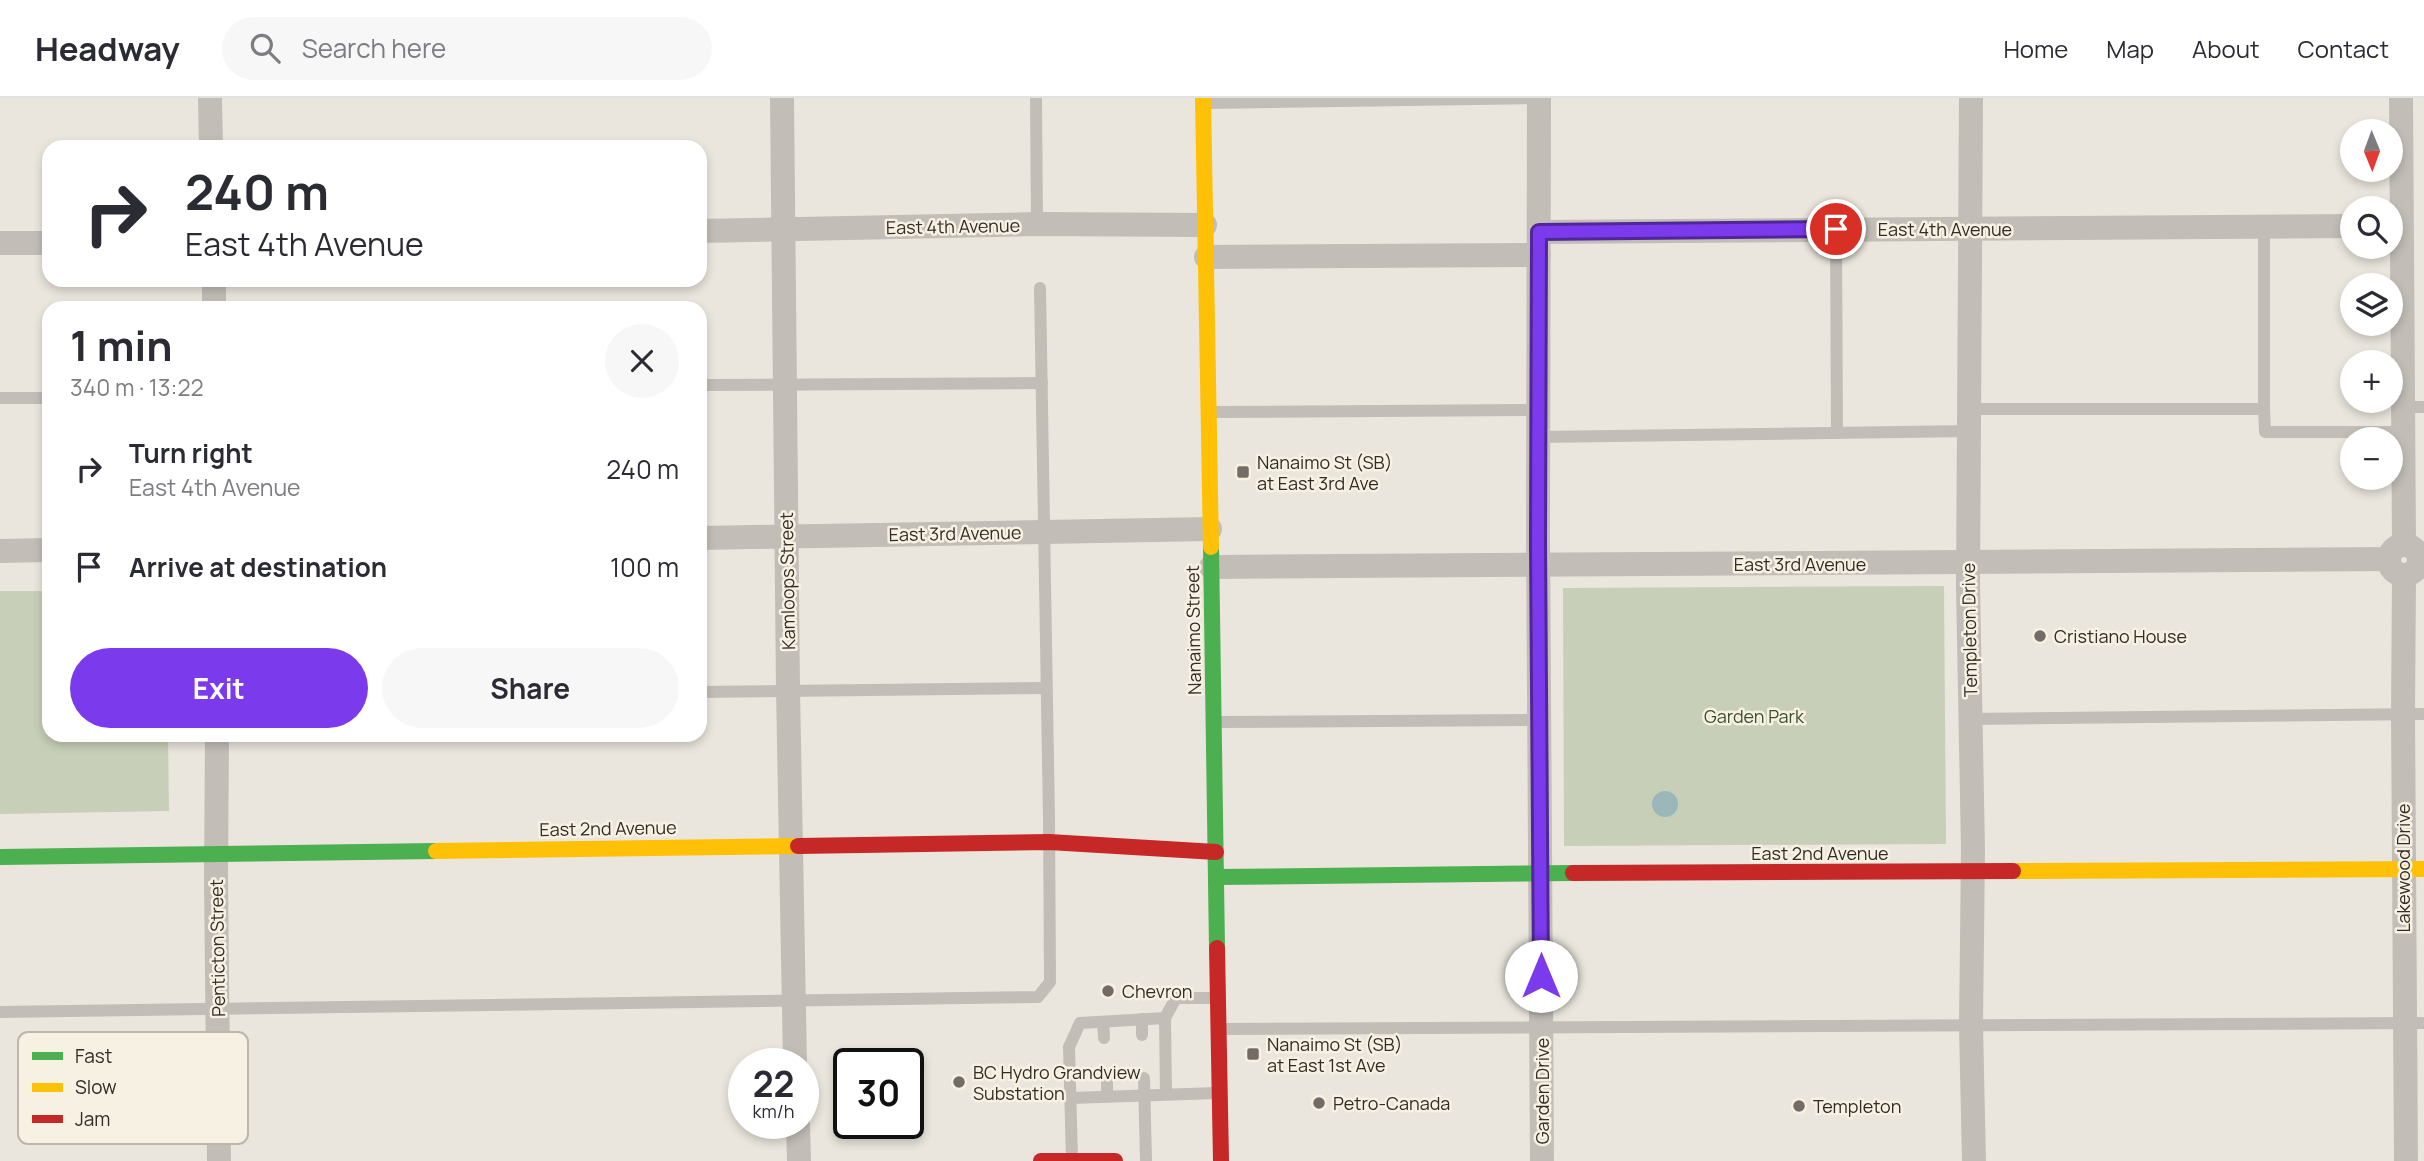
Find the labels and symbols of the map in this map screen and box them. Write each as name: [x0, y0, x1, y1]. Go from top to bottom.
north arrow: [2340, 119, 2403, 182]
pin: [1806, 199, 1866, 259]
street label: East 4th Avenue: [886, 213, 1020, 239]
street label: East 4th Avenue: [1878, 217, 2012, 241]
place label: Nanaimo St (SB) at East 3rd Ave: [1257, 450, 1392, 495]
marker: Nanaimo St (SB) at East 3rd Ave: [1235, 464, 1251, 480]
street label: Kamloops Street: [774, 512, 800, 650]
street label: East 3rd Avenue: [888, 520, 1022, 546]
street label: East 3rd Avenue: [1734, 552, 1866, 576]
street label: Templeton Drive: [1956, 563, 1982, 697]
street label: Nanaimo Street: [1180, 565, 1206, 695]
place label: Cristiano House: [2054, 624, 2187, 648]
marker: Cristiano House: [2032, 628, 2048, 644]
park label: Garden Park: [1704, 704, 1805, 728]
street label: Lakewood Drive: [2391, 803, 2415, 933]
street label: East 2nd Avenue: [539, 815, 677, 841]
street label: East 2nd Avenue: [1751, 841, 1889, 865]
street label: Penticton Street: [204, 879, 230, 1017]
position arrow: [1504, 939, 1578, 1013]
place label: Chevron: [1122, 979, 1193, 1003]
marker: Chevron: [1100, 983, 1116, 999]
legend: [18, 1032, 248, 1144]
place label: Nanaimo St (SB) at East 1st Ave: [1267, 1032, 1402, 1077]
street label: Garden Drive: [1530, 1038, 1554, 1144]
text: Fast: [75, 1043, 112, 1069]
marker: Nanaimo St (SB) at East 1st Ave: [1245, 1046, 1261, 1062]
speed limit sign: 30: [833, 1048, 924, 1139]
place label: BC Hydro Grandview Substation: [973, 1060, 1141, 1105]
text: Slow: [75, 1074, 117, 1100]
marker: BC Hydro Grandview Substation: [951, 1074, 967, 1090]
place label: Petro-Canada: [1333, 1091, 1450, 1115]
place label: Templeton: [1813, 1094, 1901, 1118]
marker: Petro-Canada: [1311, 1095, 1327, 1111]
marker: Templeton: [1791, 1098, 1807, 1114]
text: Jam: [75, 1106, 110, 1132]

